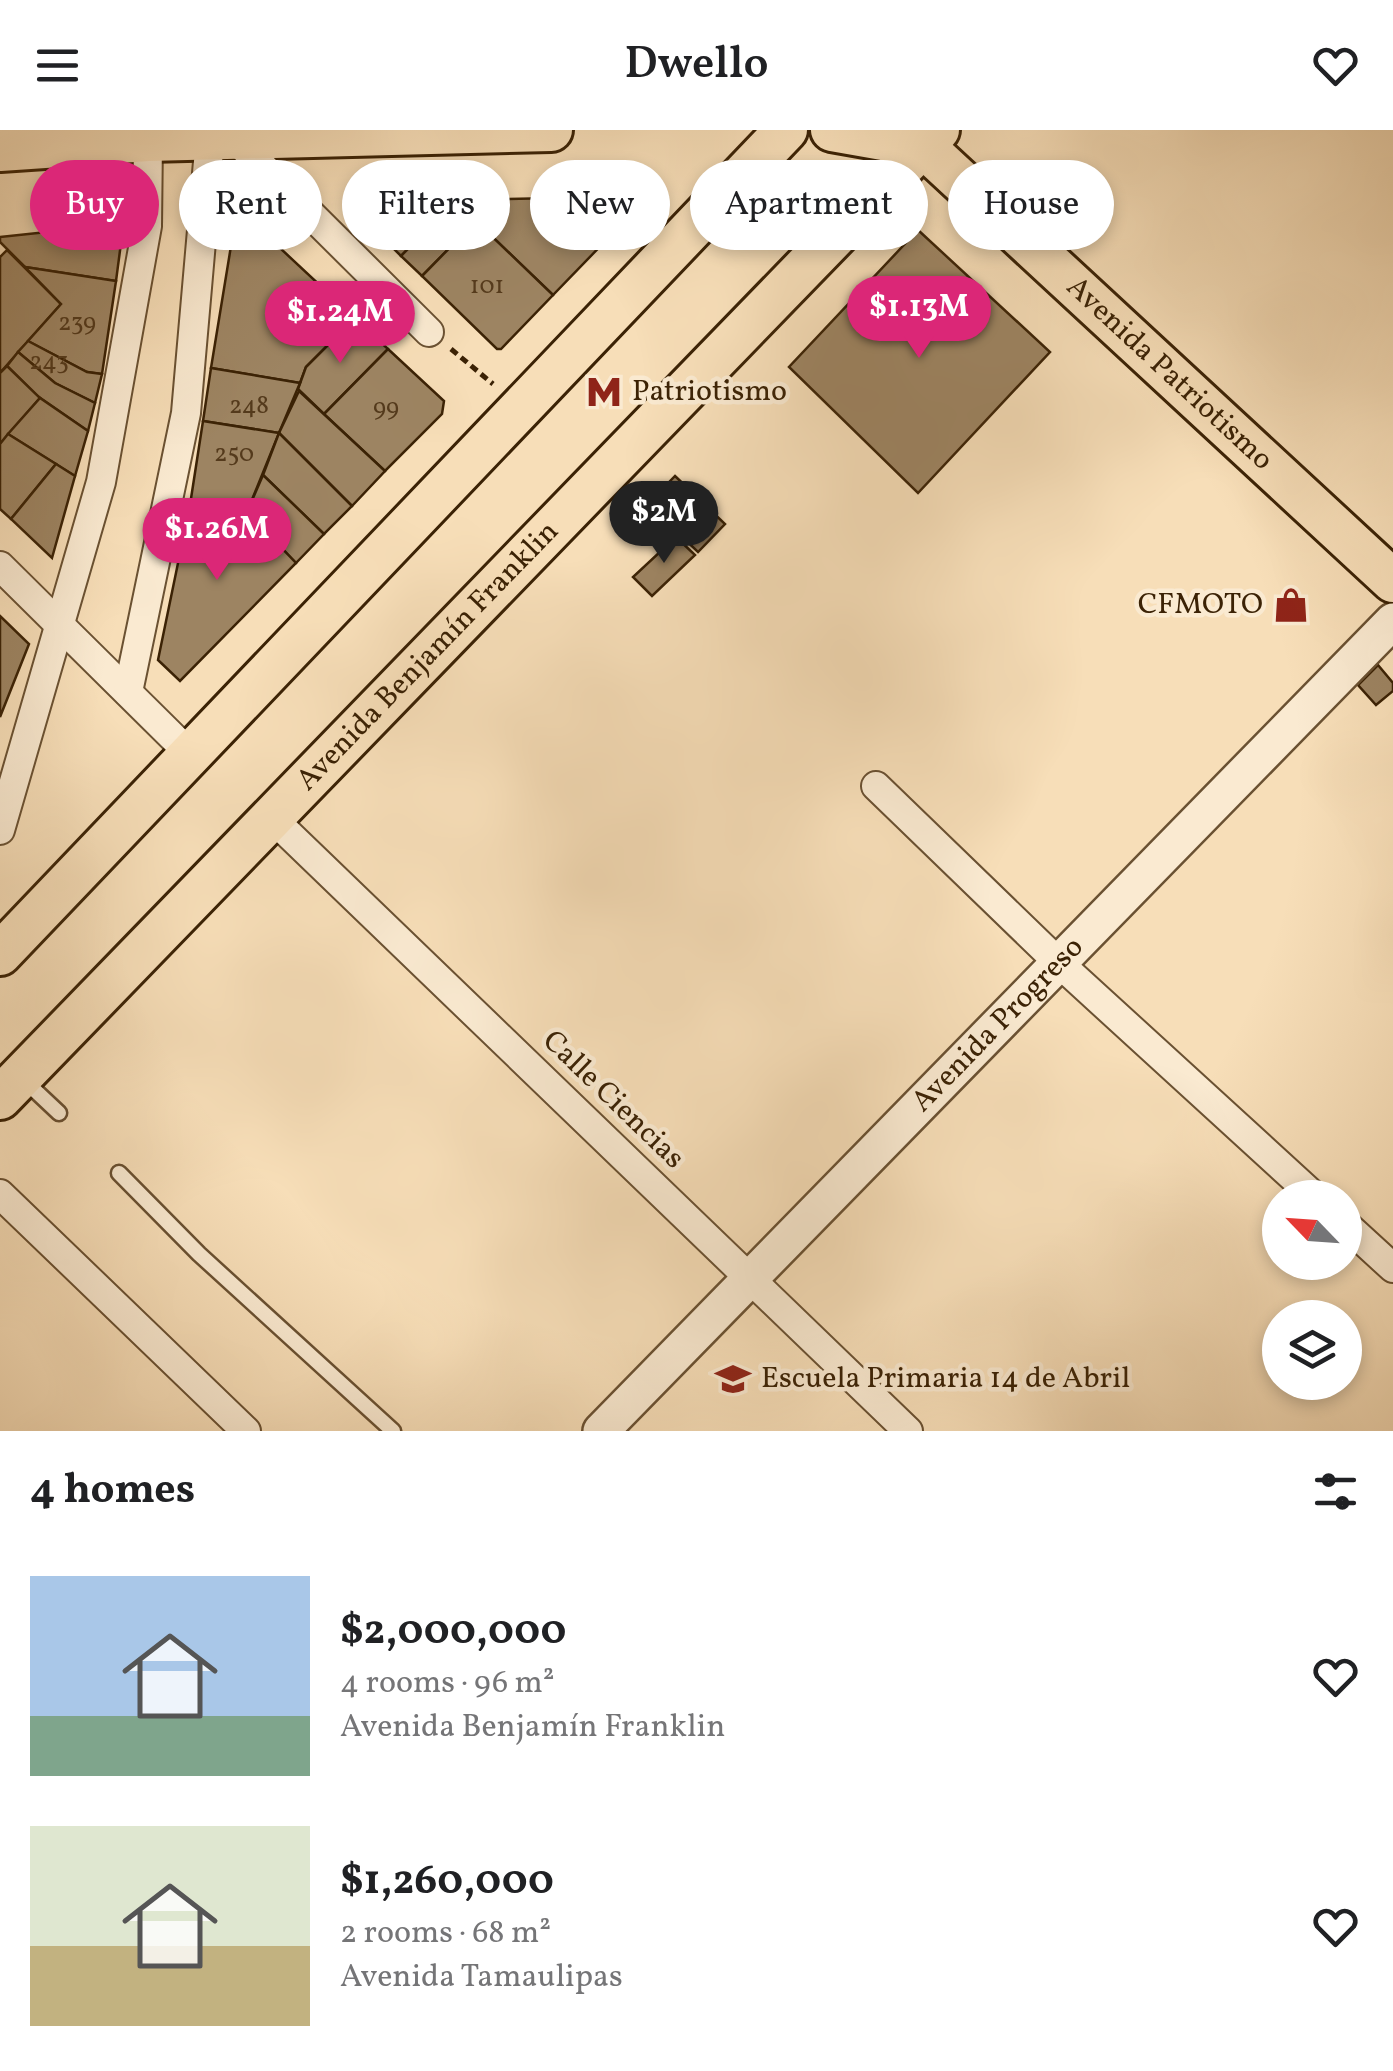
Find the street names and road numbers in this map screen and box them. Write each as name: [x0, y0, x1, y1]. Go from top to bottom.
street label: Avenida Patriotismo: [1056, 267, 1282, 481]
street label: Avenida Benjamín Franklin: [287, 512, 569, 801]
street label: Avenida Progreso: [902, 928, 1094, 1122]
street label: Calle Ciencias: [532, 1021, 694, 1179]

